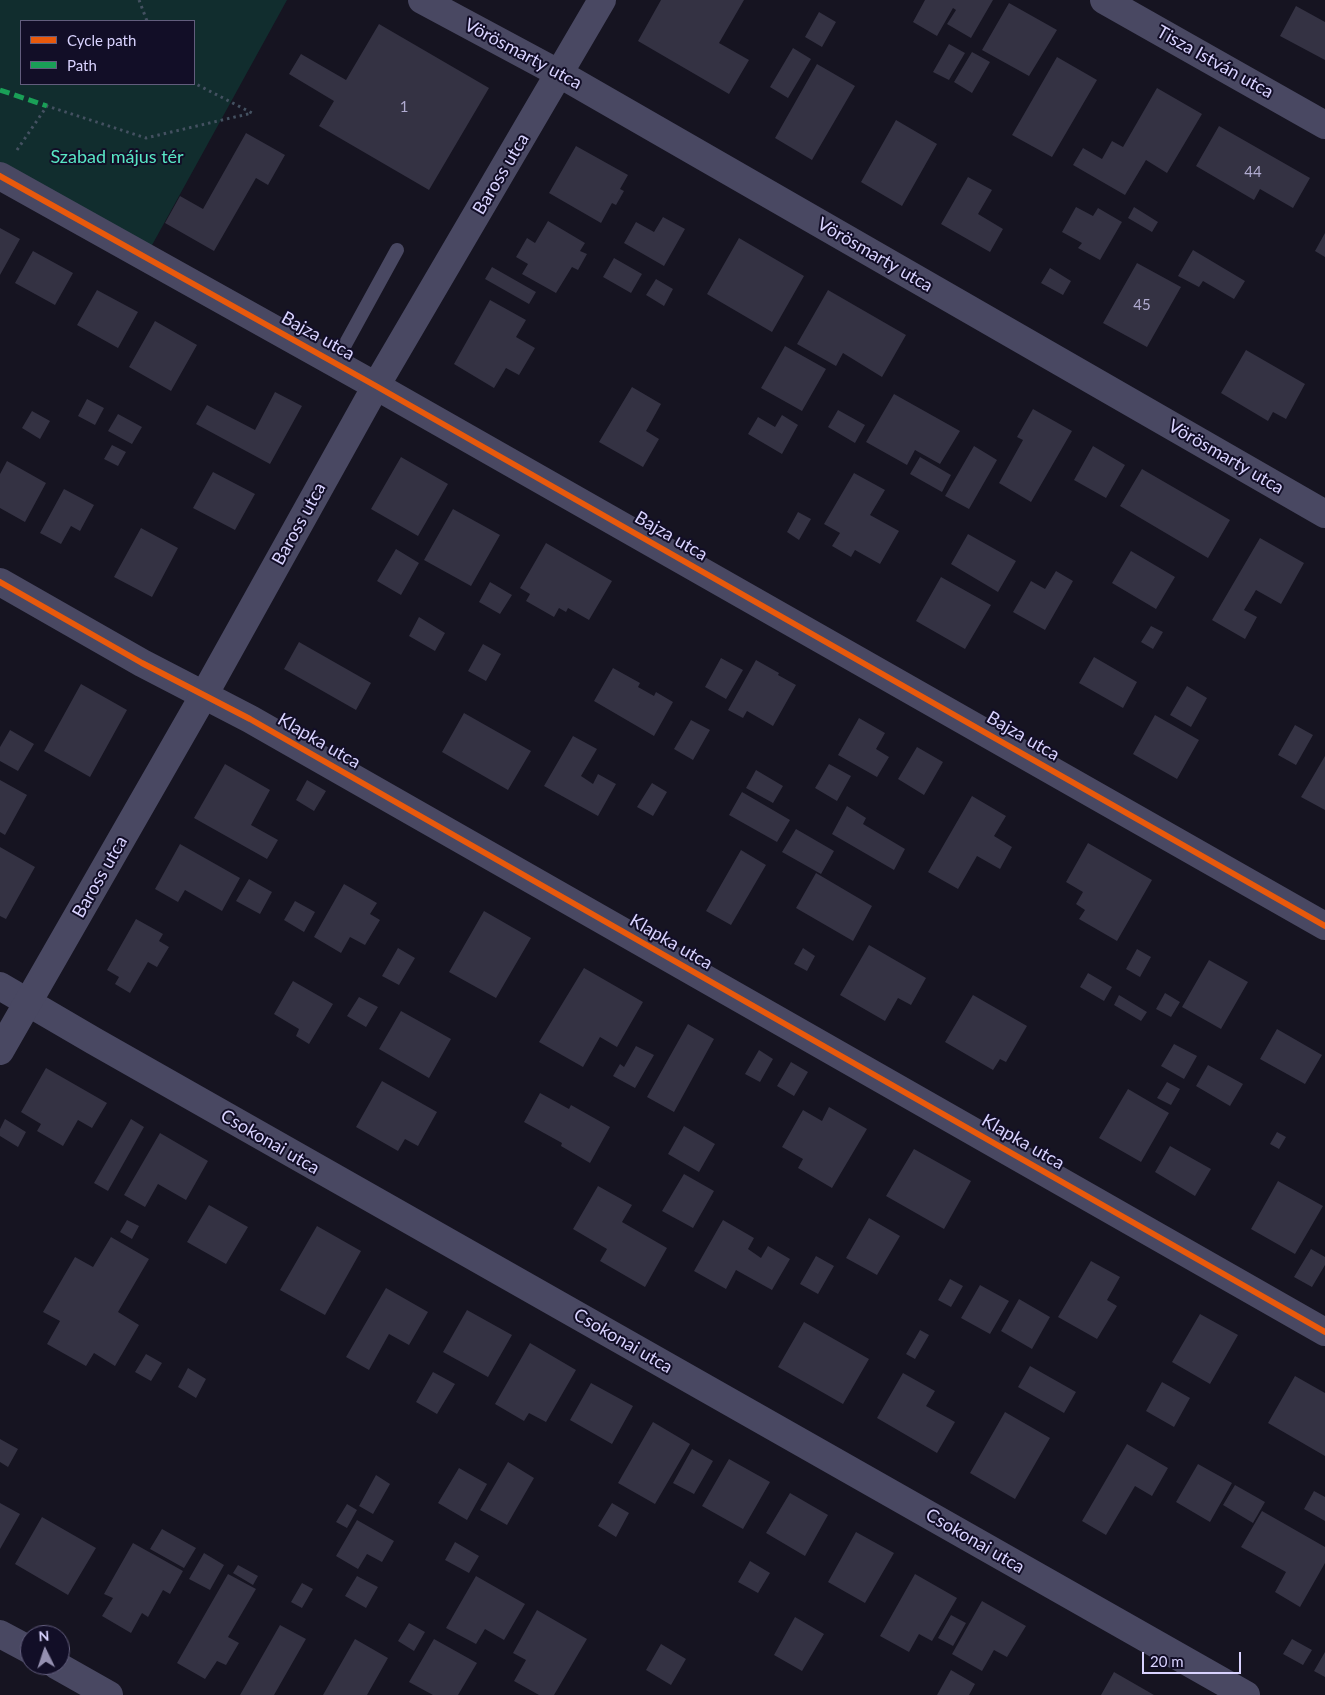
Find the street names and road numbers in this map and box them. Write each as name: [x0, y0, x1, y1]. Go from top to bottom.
street label: Vörösmarty utca: [461, 14, 585, 94]
street label: Tisza István utca: [1153, 21, 1277, 103]
street label: Baross utca: [468, 129, 534, 219]
street label: Vörösmarty utca: [813, 213, 937, 297]
street label: Bajza utca: [278, 307, 358, 365]
street label: Vörösmarty utca: [1164, 415, 1288, 499]
street label: Baross utca: [267, 479, 331, 569]
street label: Bajza utca: [631, 507, 711, 565]
street label: Bajza utca: [983, 707, 1063, 765]
street label: Klapka utca: [274, 709, 364, 773]
street label: Baross utca: [68, 832, 132, 922]
street label: Klapka utca: [626, 910, 716, 974]
street label: Csokonai utca: [217, 1105, 323, 1179]
street label: Klapka utca: [978, 1110, 1068, 1174]
street label: Csokonai utca: [570, 1304, 676, 1378]
street label: Csokonai utca: [922, 1504, 1028, 1578]

